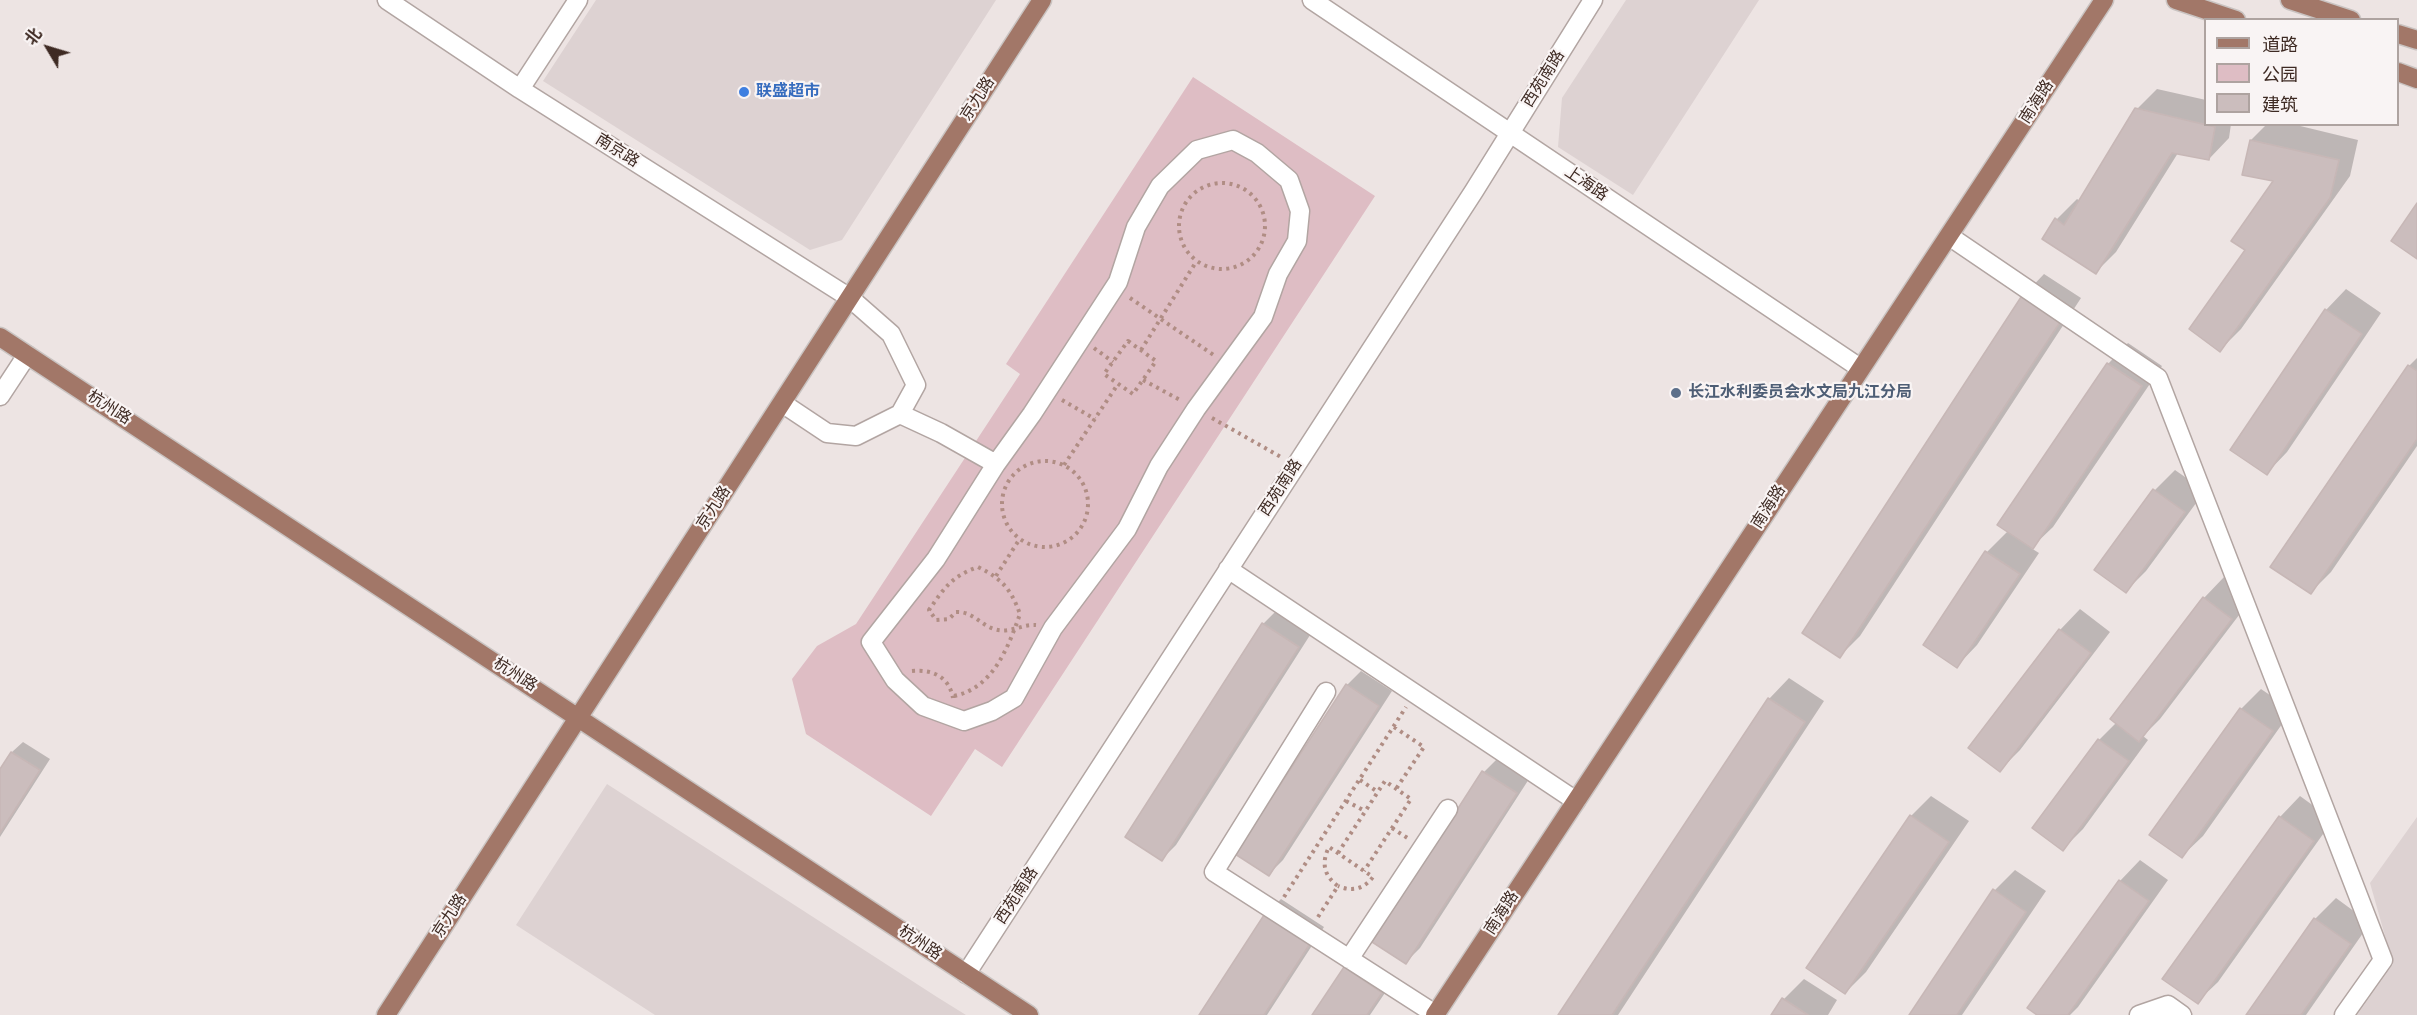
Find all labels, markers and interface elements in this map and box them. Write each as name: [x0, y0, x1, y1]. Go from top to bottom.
north arrow: [18, 18, 78, 78]
legend: [2204, 18, 2399, 126]
text: 北: [20, 24, 47, 49]
text: 道路: [2262, 33, 2298, 57]
street label: 西苑南路: [1519, 47, 1569, 111]
text: 公园: [2262, 63, 2298, 87]
street label: 京九路: [957, 74, 999, 124]
street label: 南海路: [2016, 77, 2058, 127]
place label: 联盛超市: [756, 82, 820, 102]
marker: 联盛超市: [737, 85, 751, 99]
text: 建筑: [2262, 93, 2298, 117]
street label: 南京路: [592, 130, 642, 172]
street label: 上海路: [1561, 163, 1611, 205]
place label: 长江水利委员会水文局九江分局: [1688, 383, 1912, 403]
marker: 长江水利委员会水文局九江分局: [1669, 386, 1683, 400]
street label: 杭州路: [84, 387, 134, 429]
street label: 西苑南路: [1256, 456, 1306, 520]
street label: 南海路: [1748, 482, 1790, 532]
street label: 京九路: [693, 483, 735, 533]
street label: 杭州路: [490, 654, 540, 696]
street label: 西苑南路: [992, 864, 1042, 928]
street label: 南海路: [1481, 888, 1523, 938]
street label: 京九路: [429, 891, 471, 941]
street label: 杭州路: [895, 922, 945, 964]

